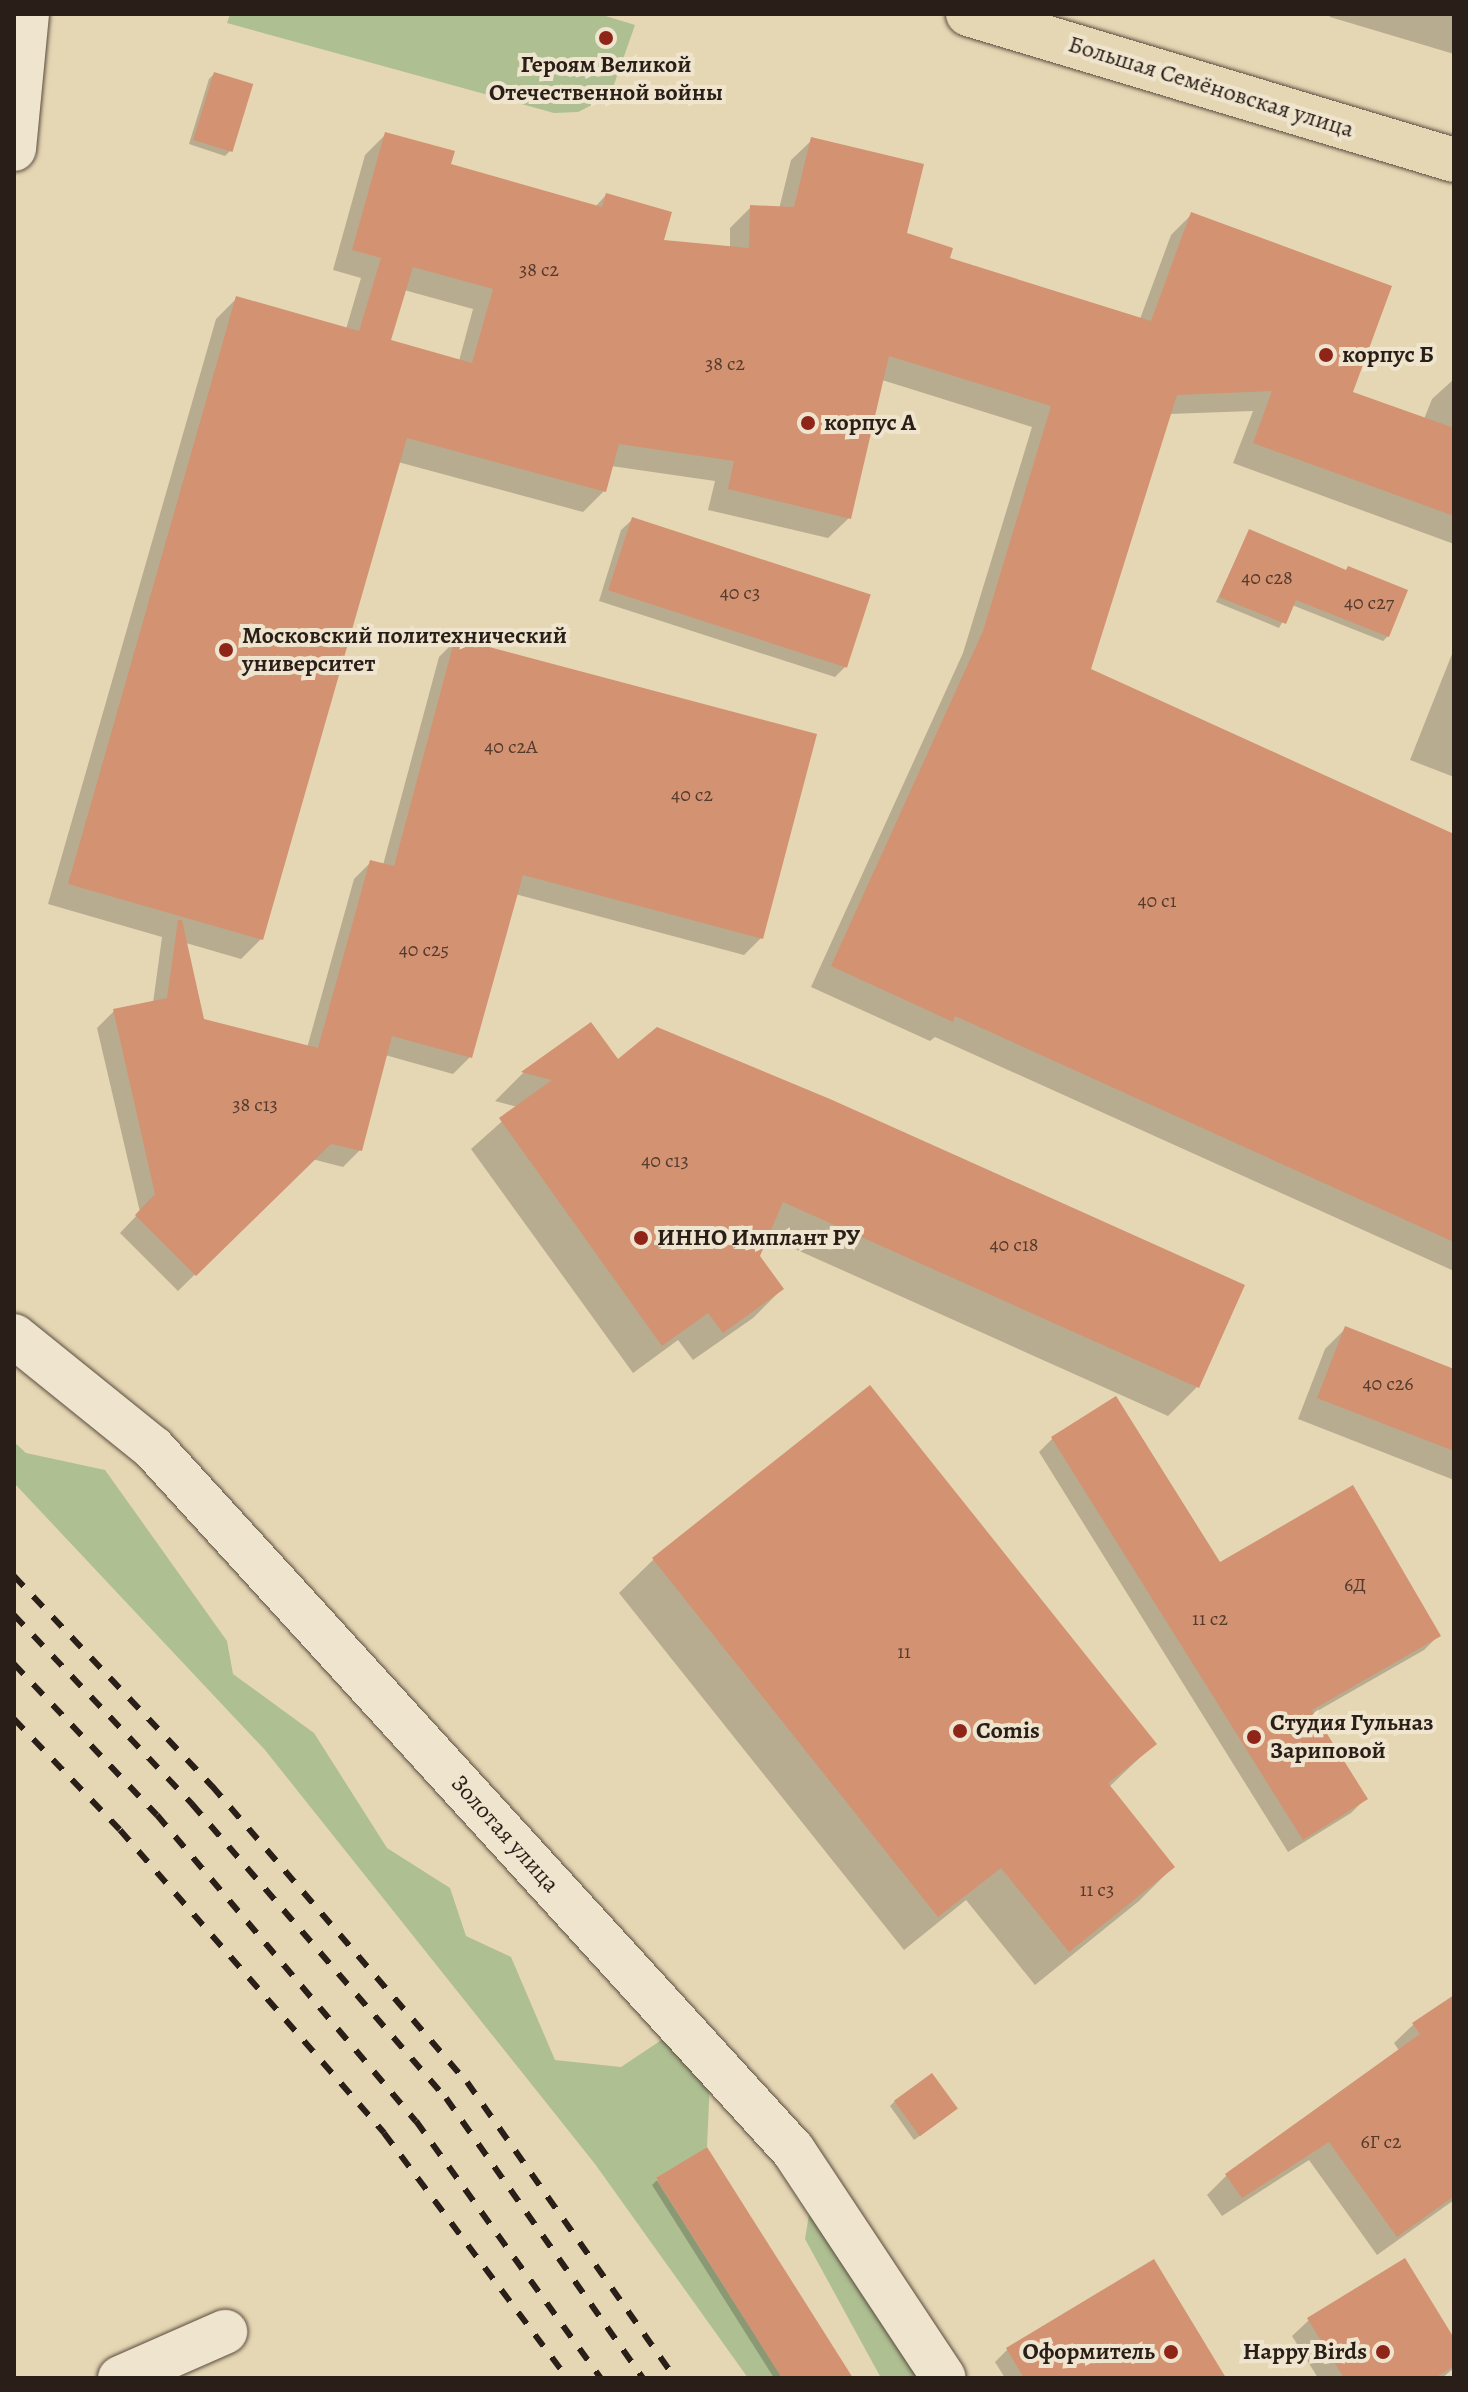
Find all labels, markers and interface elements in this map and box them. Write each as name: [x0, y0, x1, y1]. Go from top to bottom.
marker: Героям Великой Отечественной войны: [597, 29, 615, 47]
street label: Большая Семёновская улица: [1065, 30, 1357, 144]
place label: Героям Великой Отечественной войны: [489, 51, 723, 107]
house number: 38 c2: [519, 257, 559, 281]
place label: корпус Б: [1342, 341, 1434, 369]
marker: корпус Б: [1317, 346, 1335, 364]
house number: 38 c2: [705, 351, 745, 375]
place label: корпус А: [824, 409, 916, 437]
marker: корпус А: [799, 414, 817, 432]
house number: 40 с28: [1241, 565, 1293, 589]
house number: 40 с3: [720, 580, 760, 604]
house number: 40 с27: [1344, 590, 1394, 614]
place label: Московский политехнический университет: [242, 622, 567, 678]
marker: Московский политехнический университет: [217, 641, 235, 659]
house number: 40 с2А: [484, 734, 538, 758]
house number: 40 с2: [671, 782, 713, 806]
house number: 40 с1: [1137, 888, 1177, 912]
house number: 40 с25: [399, 937, 449, 961]
house number: 38 c13: [232, 1092, 278, 1116]
house number: 40 с13: [641, 1148, 689, 1172]
place label: ИННО Имплант РУ: [657, 1224, 860, 1252]
marker: ИННО Имплант РУ: [632, 1229, 650, 1247]
house number: 40 с18: [990, 1232, 1038, 1256]
house number: 40 с26: [1362, 1371, 1414, 1395]
house number: 6Д: [1344, 1572, 1366, 1596]
house number: 11 с2: [1192, 1606, 1228, 1630]
house number: 11: [897, 1639, 911, 1663]
place label: Студия Гульназ Зариповой: [1270, 1709, 1434, 1765]
place label: Comis: [976, 1717, 1040, 1745]
marker: Comis: [951, 1722, 969, 1740]
marker: Студия Гульназ Зариповой: [1245, 1728, 1263, 1746]
street label: Золотая улица: [445, 1769, 565, 1899]
house number: 11 с3: [1080, 1877, 1114, 1901]
house number: 6Г с2: [1360, 2129, 1402, 2153]
place label: Оформитель: [1023, 2338, 1155, 2366]
place label: Happy Birds: [1243, 2338, 1367, 2366]
marker: Оформитель: [1162, 2343, 1180, 2361]
marker: Happy Birds: [1374, 2343, 1392, 2361]

